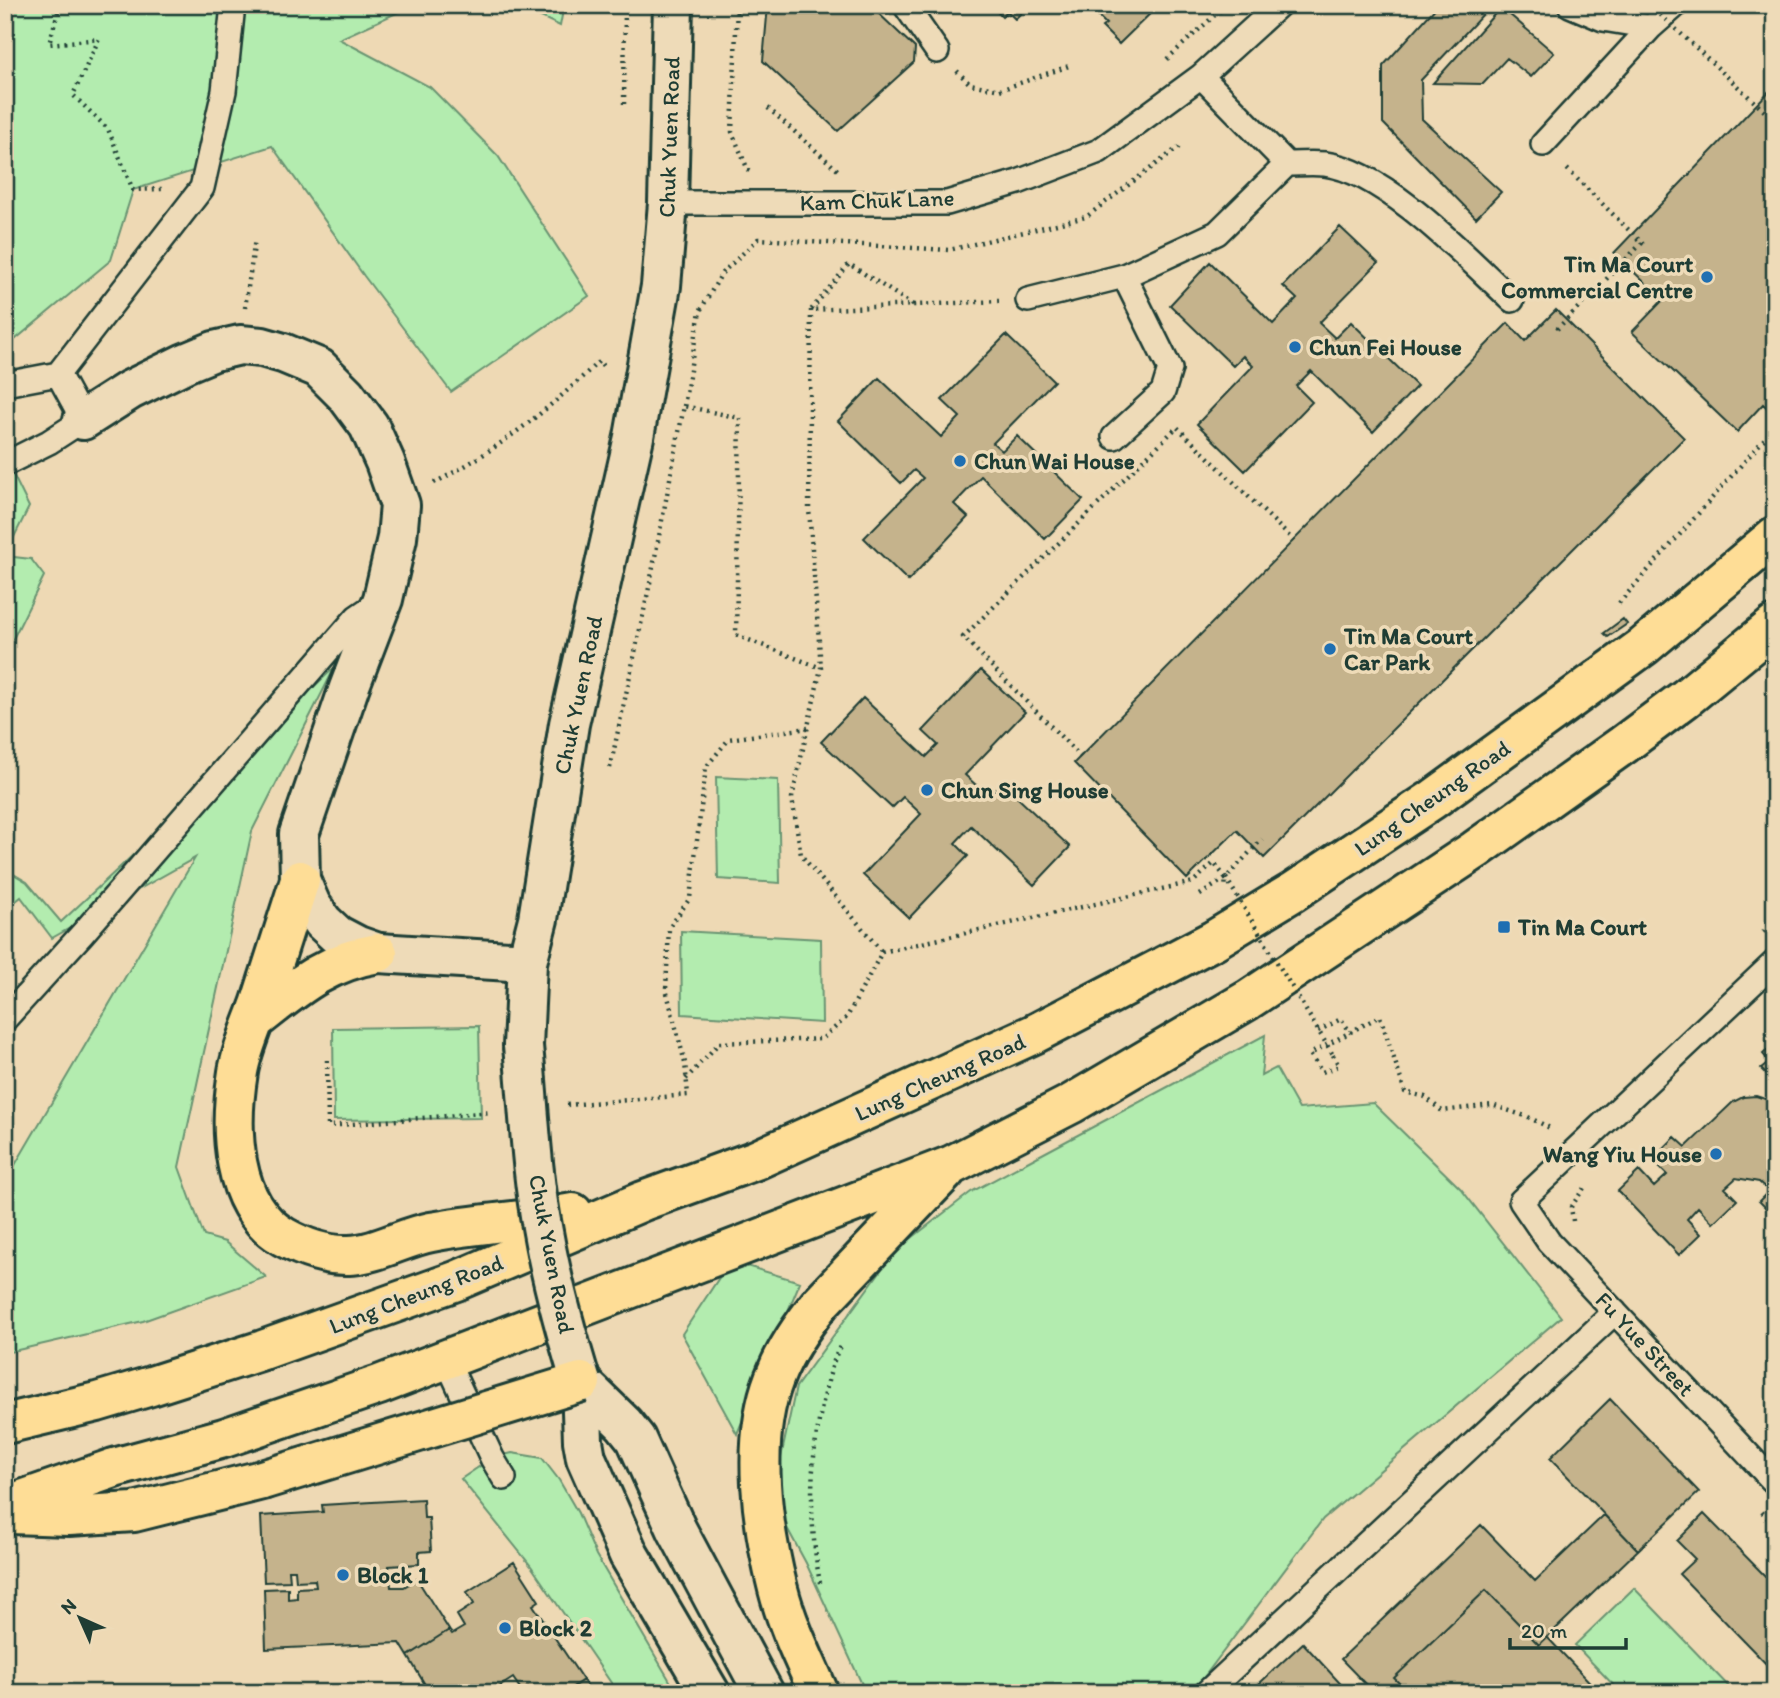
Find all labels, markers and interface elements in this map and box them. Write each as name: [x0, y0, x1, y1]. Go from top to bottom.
street label: Chuk Yuen Road: [652, 55, 686, 218]
street label: Kam Chuk Lane: [799, 183, 955, 217]
place label: Tin Ma Court Commercial Centre: [1501, 250, 1693, 304]
marker: Tin Ma Court Commercial Centre: [1699, 269, 1715, 285]
place label: Chun Fei House: [1309, 333, 1462, 361]
marker: Chun Fei House: [1287, 339, 1303, 355]
place label: Chun Wai House: [974, 447, 1135, 475]
marker: Chun Wai House: [952, 453, 968, 469]
street label: Chuk Yuen Road: [547, 613, 609, 777]
place label: Tin Ma Court Car Park: [1343, 622, 1473, 676]
marker: Tin Ma Court Car Park: [1322, 641, 1338, 657]
street label: Lung Cheung Road: [1349, 734, 1516, 862]
place label: Chun Sing House: [941, 776, 1109, 804]
marker: Chun Sing House: [919, 782, 935, 798]
place label: Tin Ma Court: [1517, 913, 1647, 941]
marker: Tin Ma Court: [1496, 919, 1512, 935]
street label: Lung Cheung Road: [850, 1027, 1030, 1127]
place label: Wang Yiu House: [1543, 1140, 1702, 1168]
marker: Wang Yiu House: [1708, 1146, 1724, 1162]
street label: Chuk Yuen Road: [523, 1172, 581, 1336]
street label: Lung Cheung Road: [325, 1248, 507, 1340]
street label: Fu Yue Street: [1590, 1286, 1701, 1402]
place label: Block 1: [357, 1561, 429, 1589]
marker: Block 1: [335, 1567, 351, 1583]
north arrow: [46, 1582, 116, 1652]
text: N: [56, 1594, 81, 1619]
scale bar: [1510, 1607, 1626, 1651]
place label: Block 2: [519, 1614, 593, 1642]
text: 20 m: [1521, 1618, 1568, 1643]
marker: Block 2: [497, 1620, 513, 1636]

